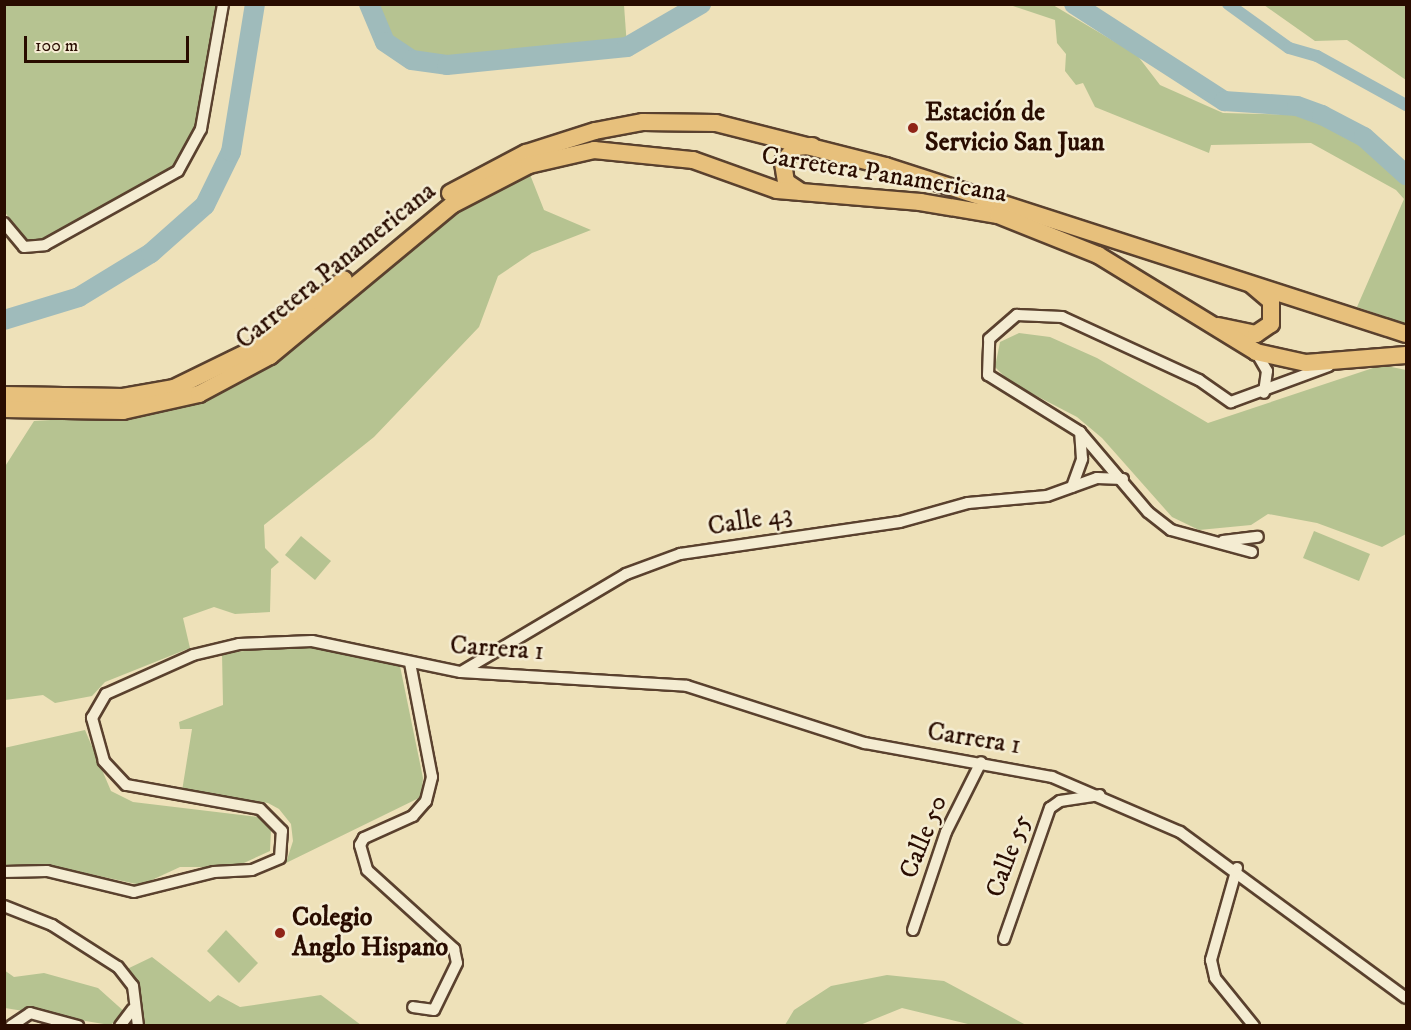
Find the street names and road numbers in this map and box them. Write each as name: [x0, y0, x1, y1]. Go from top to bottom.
street label: Carretera Panamericana: [759, 140, 1009, 210]
street label: Carretera Panamericana: [230, 176, 442, 356]
street label: Calle 43: [706, 499, 794, 543]
street label: Carrera 1: [449, 630, 545, 668]
street label: Carrera 1: [925, 716, 1023, 762]
street label: Calle 50: [893, 791, 955, 883]
street label: Calle 55: [980, 810, 1038, 902]

